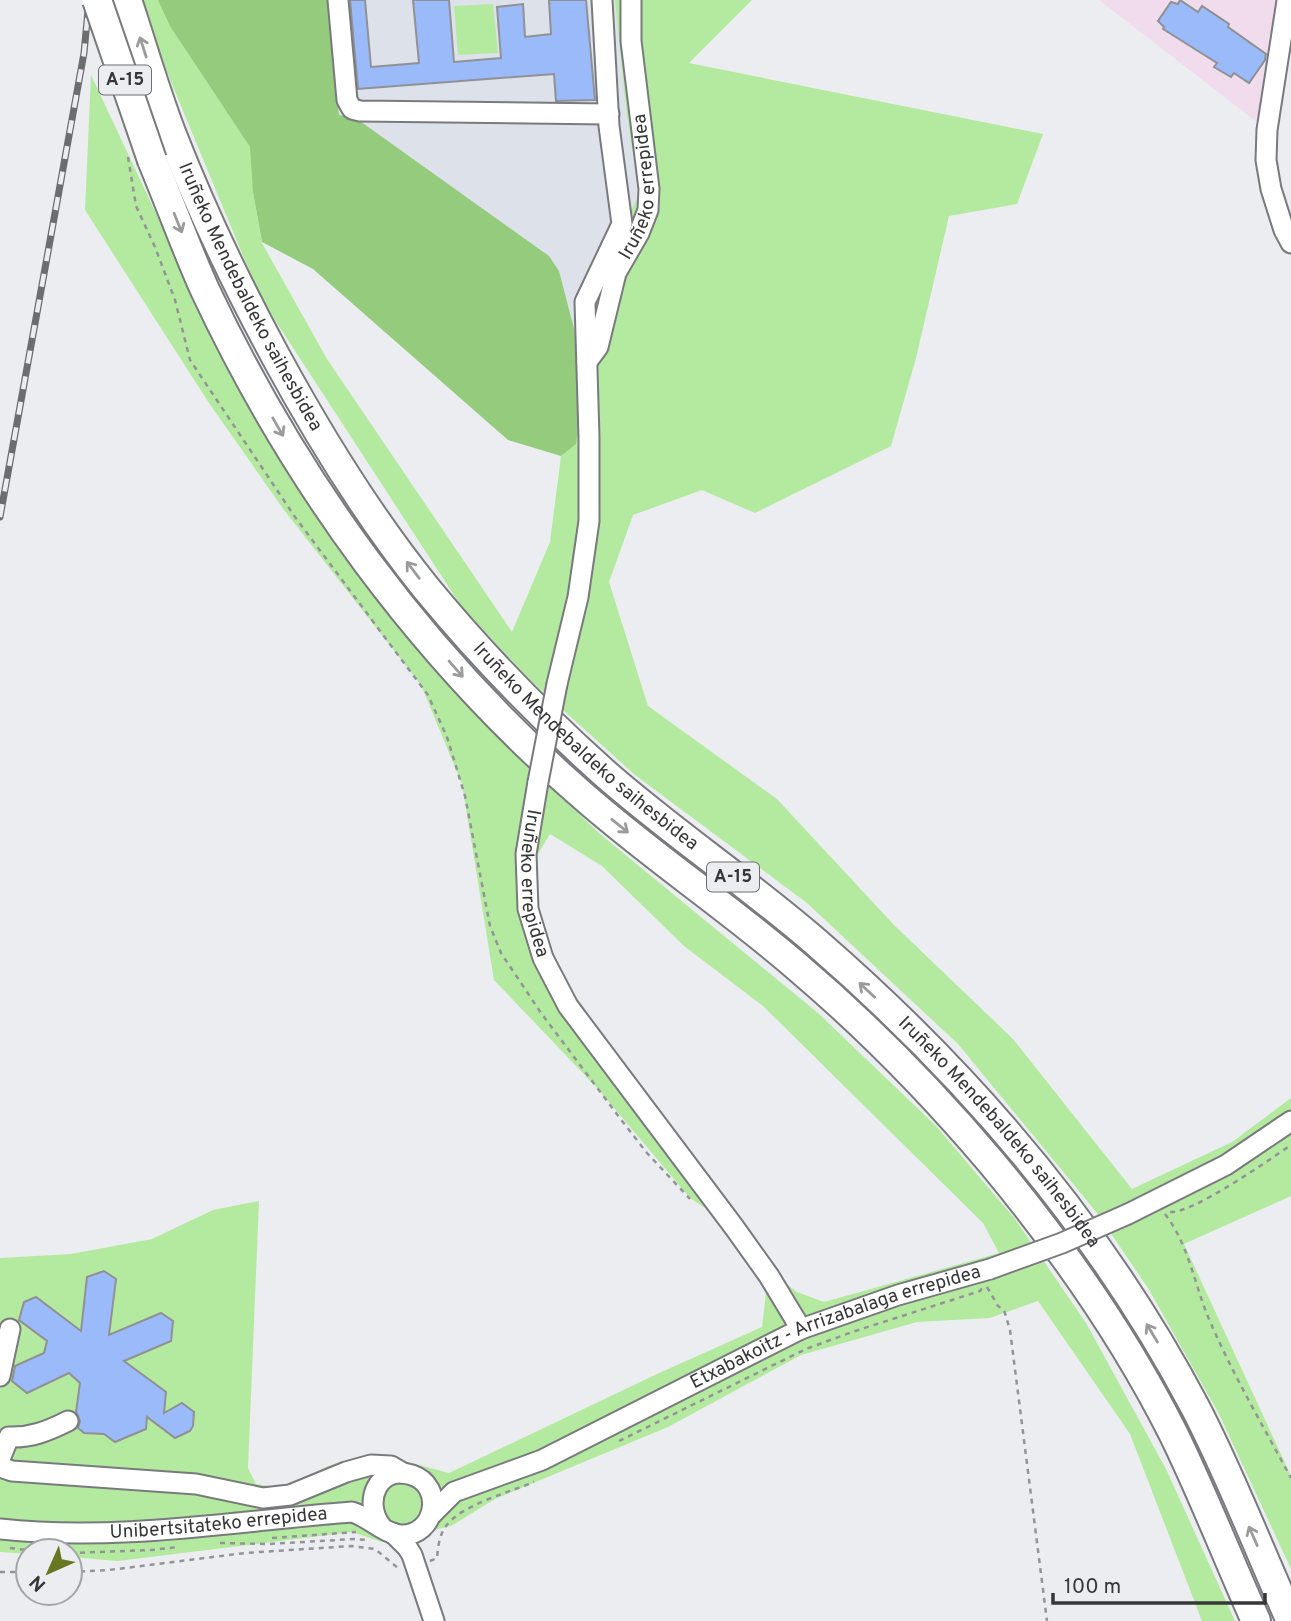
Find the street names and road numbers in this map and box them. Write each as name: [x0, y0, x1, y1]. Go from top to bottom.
road number: A-15: [99, 66, 151, 94]
street label: Iruñeko errepidea: [614, 113, 661, 264]
street label: Iruñeko Mendebaldeko saihesbidea: [172, 159, 327, 436]
street label: Iruñeko Mendebaldeko saihesbidea: [467, 638, 703, 856]
street label: Iruñeko errepidea: [514, 807, 554, 960]
road number: A-15: [707, 862, 759, 892]
street label: Iruñeko Mendebaldeko saihesbidea: [893, 1012, 1105, 1253]
street label: Etxabakoitz - Arrizabalaga errepidea: [686, 1260, 984, 1395]
street label: Unibertsitateko errepidea: [109, 1502, 328, 1545]

